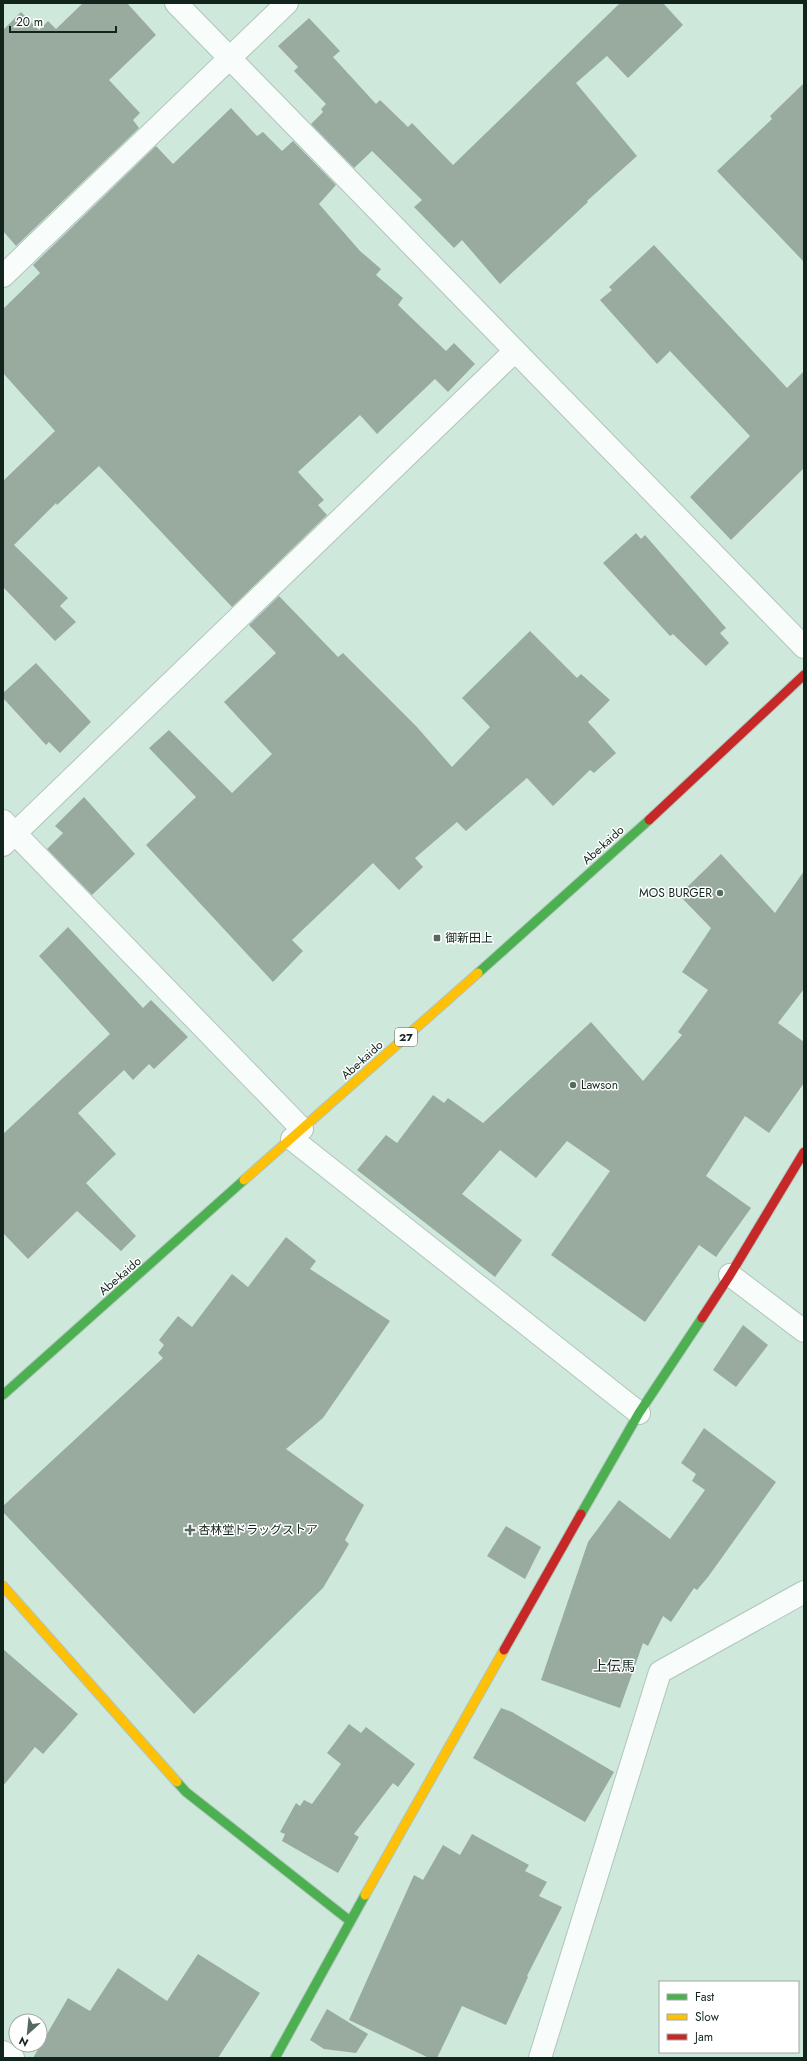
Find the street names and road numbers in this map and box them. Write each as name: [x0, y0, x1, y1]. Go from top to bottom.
street label: Abe-kaido: [578, 821, 628, 869]
road number: 27: [395, 1028, 417, 1046]
street label: Abe-kaido: [337, 1036, 387, 1084]
street label: Abe-kaido: [95, 1252, 145, 1300]

